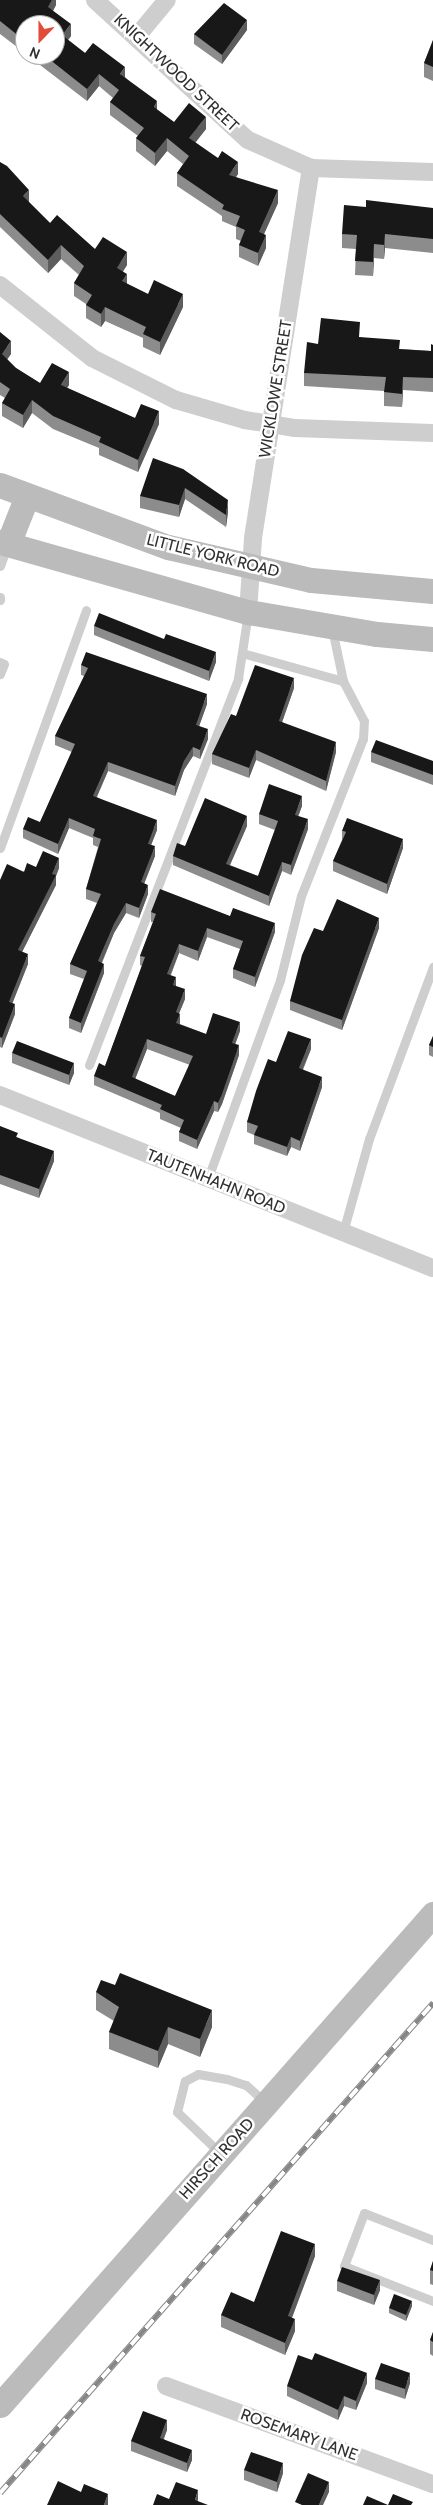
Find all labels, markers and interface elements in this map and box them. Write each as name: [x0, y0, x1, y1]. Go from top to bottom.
street label: KNIGHTWOOD STREET: [110, 10, 242, 136]
north arrow: [15, 15, 65, 65]
text: N: [27, 43, 43, 63]
street label: WICKLOWE STREET: [256, 319, 296, 459]
street label: LITTLE YORK ROAD: [145, 530, 281, 582]
street label: TAUTENHAHN ROAD: [144, 1145, 288, 1219]
street label: HIRSCH ROAD: [176, 2115, 258, 2203]
street label: ROSEMARY LANE: [238, 2405, 360, 2465]

